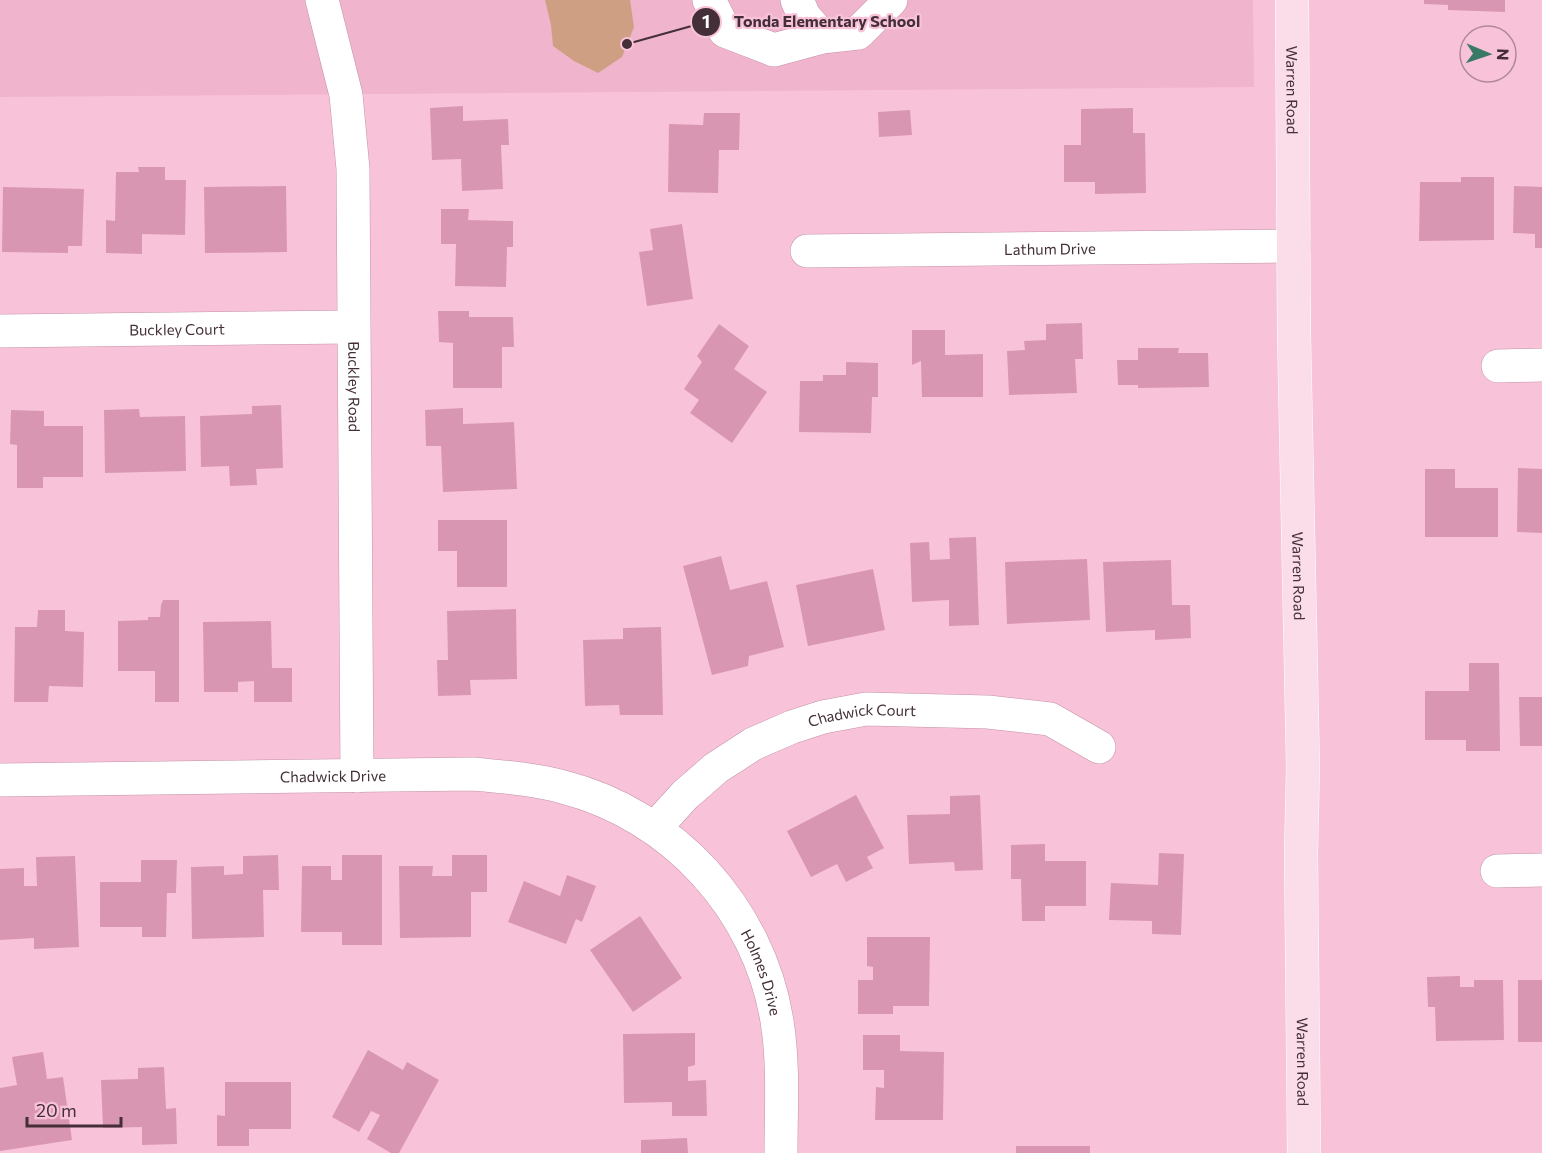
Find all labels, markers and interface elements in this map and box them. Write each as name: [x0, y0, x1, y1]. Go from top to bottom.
callout: Tonda Elementary School: [691, 5, 932, 39]
text: 1: [702, 10, 710, 32]
text: Tonda Elementary School: [734, 11, 920, 30]
north arrow: [1458, 24, 1518, 84]
street label: Warren Road: [1283, 46, 1302, 134]
text: N: [1494, 48, 1513, 61]
street label: Lathum Drive: [1004, 239, 1096, 258]
street label: Buckley Court: [129, 319, 225, 339]
street label: Buckley Road: [345, 341, 364, 432]
street label: Warren Road: [1289, 531, 1309, 620]
street label: Chadwick Court: [805, 700, 916, 730]
street label: Chadwick Drive: [280, 766, 386, 785]
street label: Holmes Drive: [738, 926, 785, 1017]
street label: Warren Road: [1294, 1017, 1313, 1106]
scale bar: [27, 1090, 122, 1128]
text: 20 m: [36, 1099, 77, 1121]

